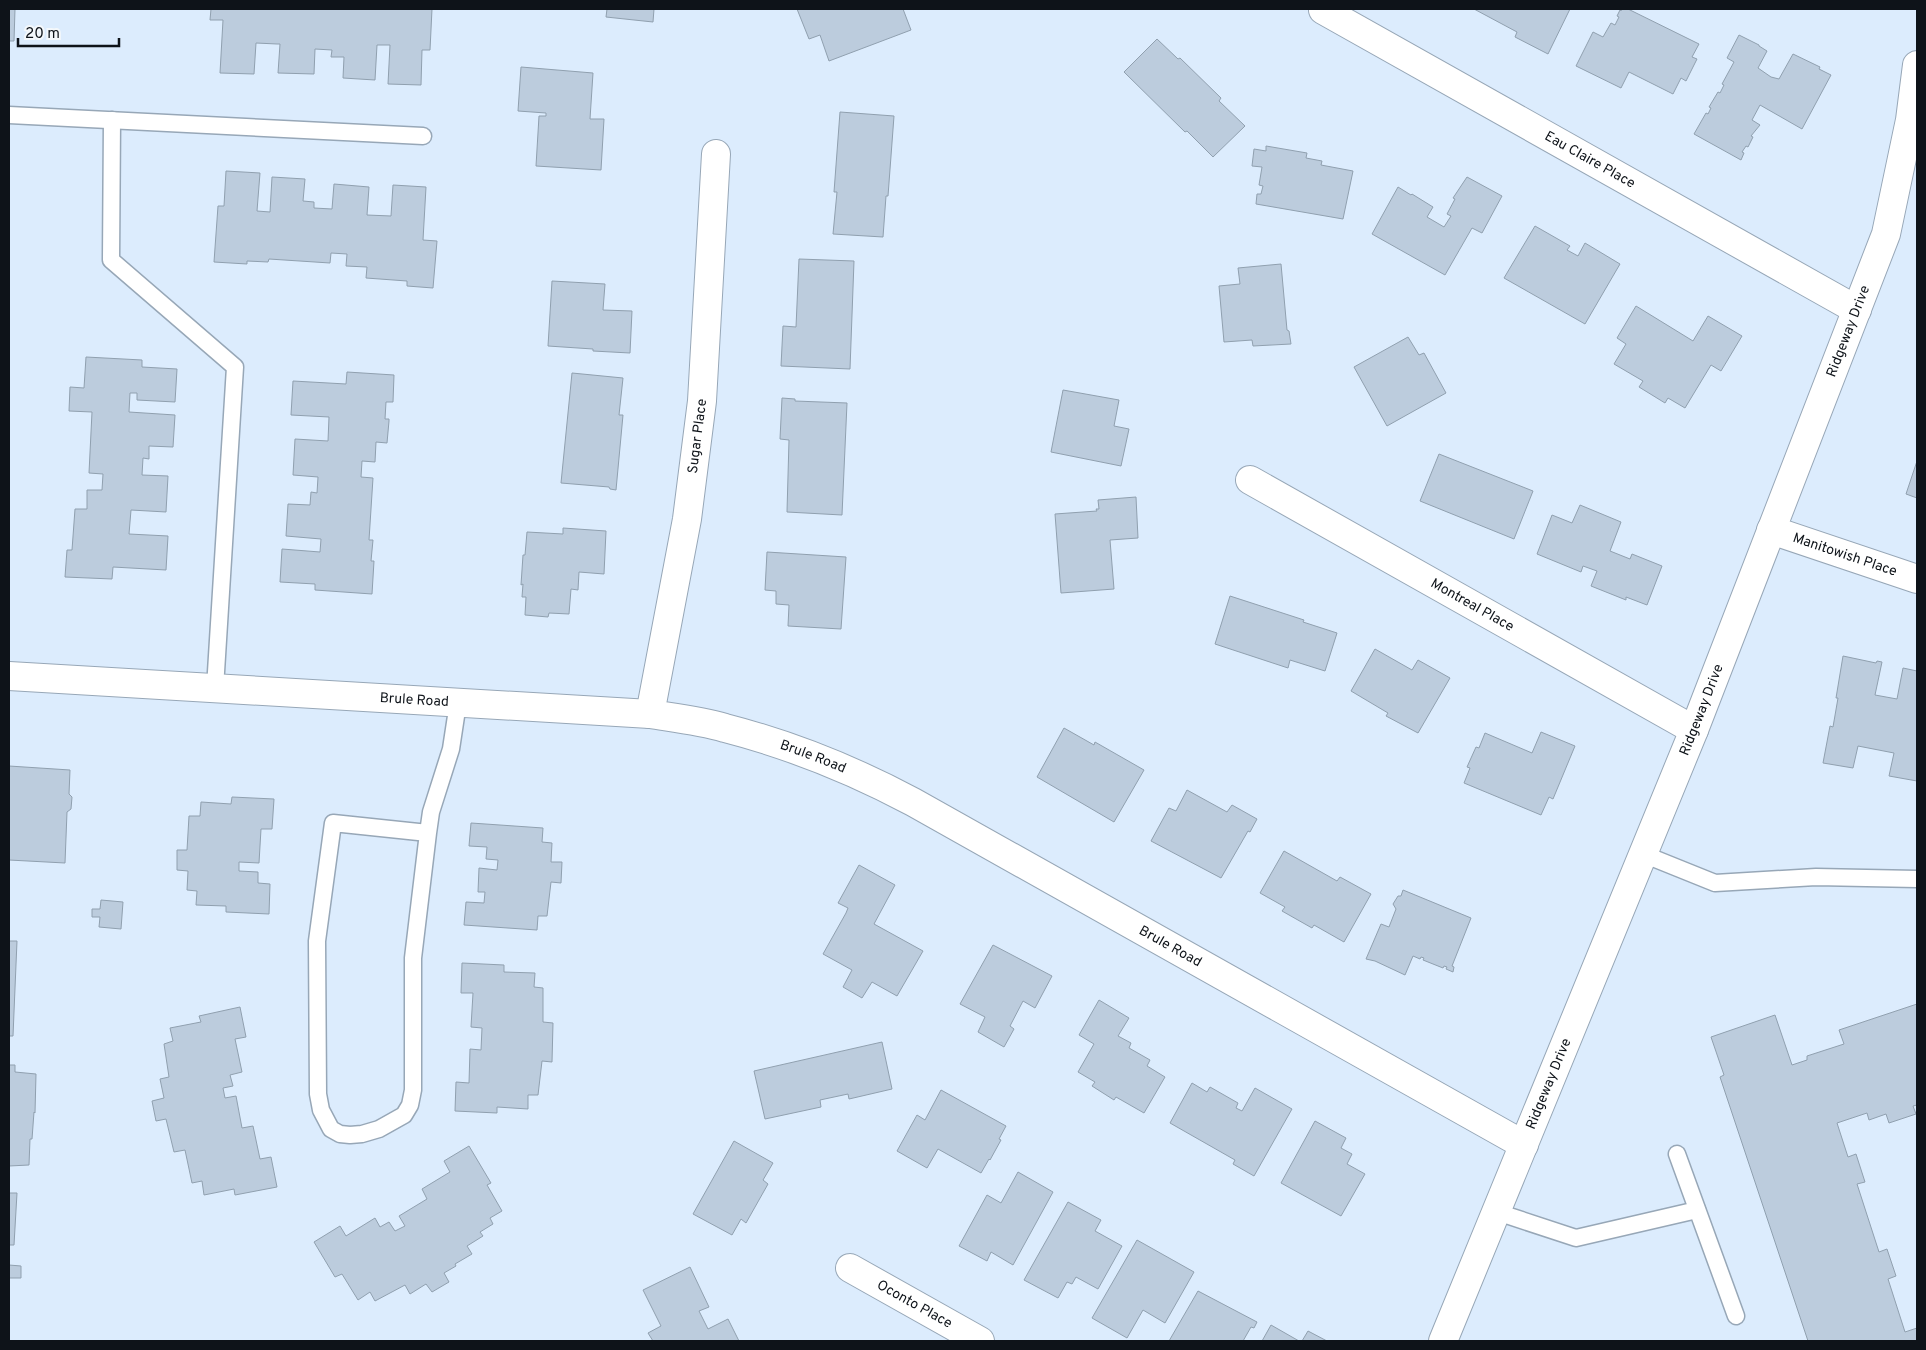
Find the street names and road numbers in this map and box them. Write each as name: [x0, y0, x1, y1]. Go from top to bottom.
street label: Eau Claire Place: [1541, 128, 1638, 192]
street label: Ridgeway Drive: [1823, 283, 1874, 380]
street label: Sugar Place: [684, 398, 711, 475]
street label: Manitowish Place: [1791, 529, 1899, 580]
street label: Montreal Place: [1427, 575, 1517, 635]
street label: Ridgeway Drive: [1676, 662, 1727, 758]
street label: Brule Road: [379, 689, 449, 711]
street label: Brule Road: [778, 736, 849, 777]
street label: Brule Road: [1136, 922, 1205, 971]
street label: Ridgeway Drive: [1522, 1036, 1575, 1132]
street label: Oconto Place: [874, 1276, 955, 1332]

